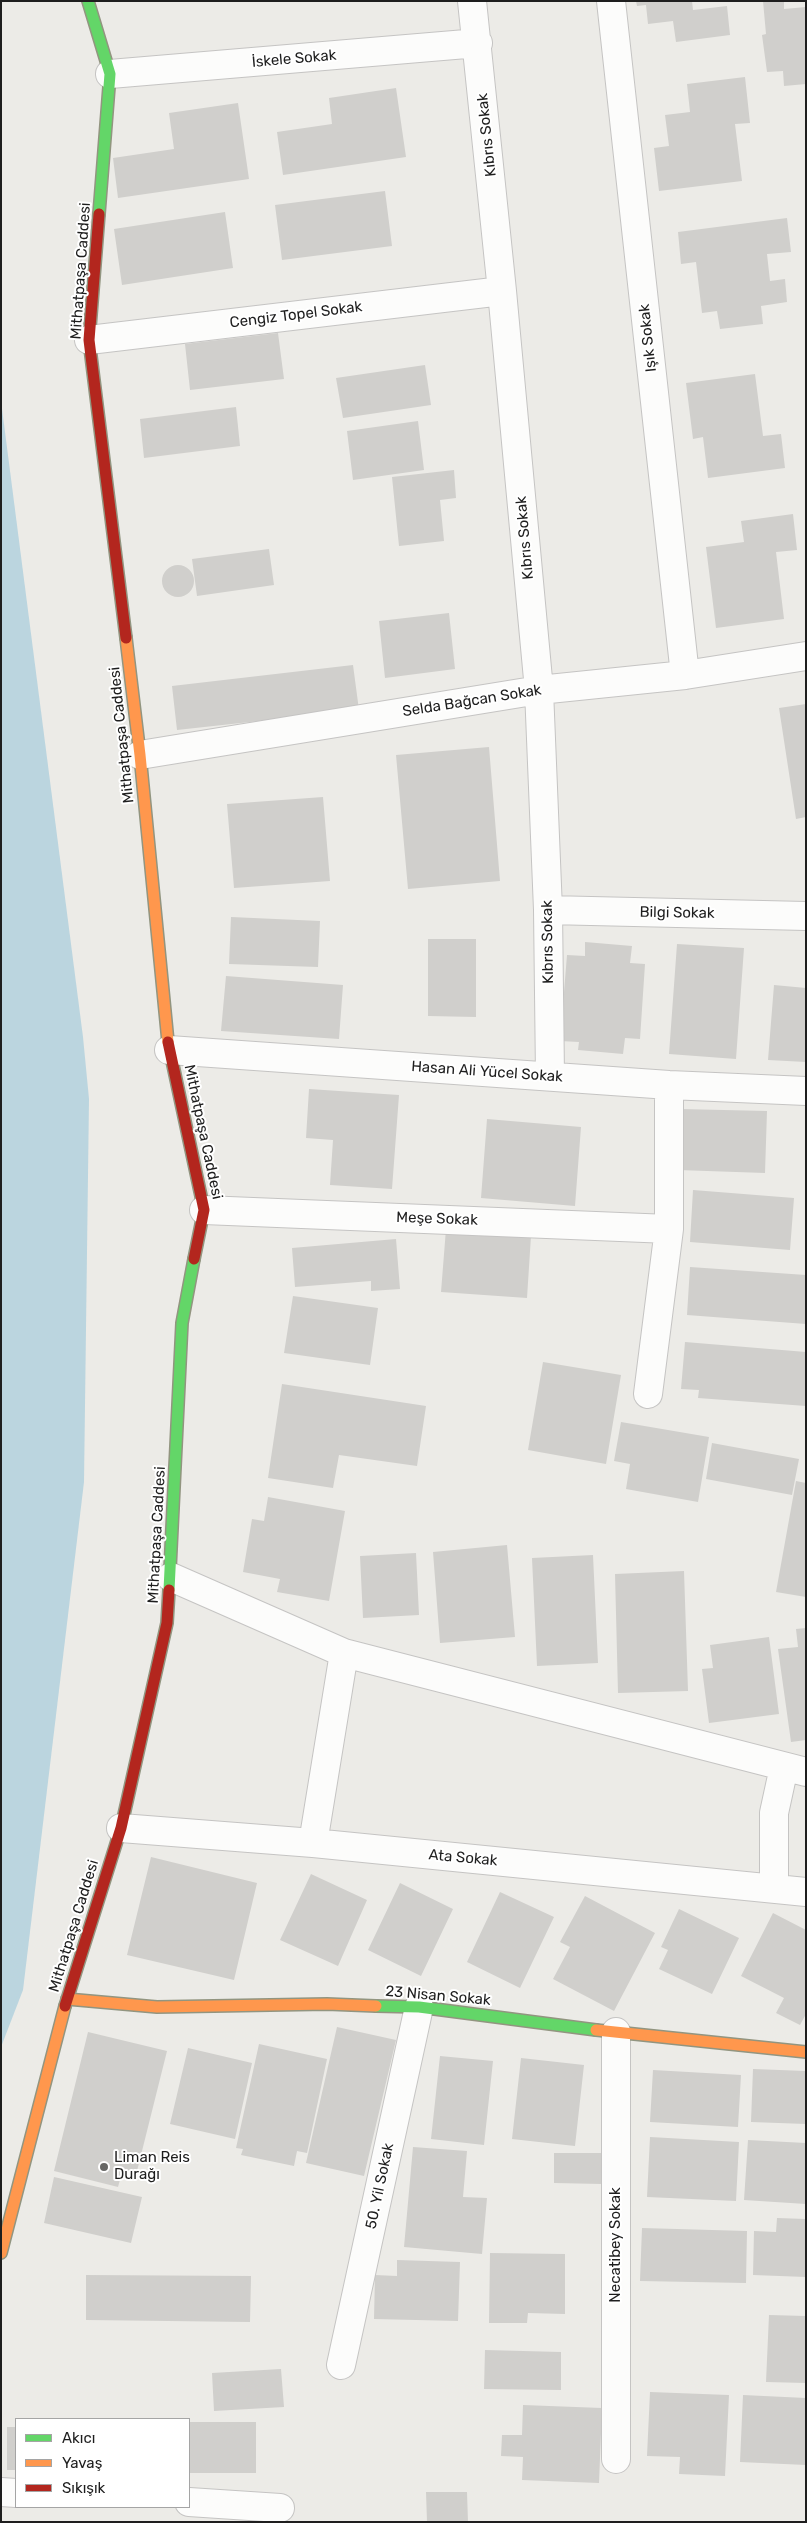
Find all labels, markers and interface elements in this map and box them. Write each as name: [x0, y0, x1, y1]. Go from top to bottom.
street label: İskele Sokak: [251, 46, 337, 72]
street label: Kıbrıs Sokak: [474, 92, 500, 178]
street label: Mithatpaşa Caddesi: [67, 202, 95, 340]
street label: Cengiz Topel Sokak: [229, 298, 363, 332]
street label: Işık Sokak: [635, 303, 661, 373]
street label: Kıbrıs Sokak: [512, 495, 538, 581]
street label: Mithatpaşa Caddesi: [106, 666, 138, 804]
street label: Selda Bağcan Sokak: [401, 681, 543, 721]
street label: Kıbrıs Sokak: [538, 900, 558, 984]
street label: Bilgi Sokak: [639, 903, 715, 923]
street label: Hasan Ali Yücel Sokak: [411, 1058, 563, 1086]
street label: Mithatpaşa Caddesi: [180, 1063, 226, 1201]
street label: Meşe Sokak: [396, 1209, 478, 1229]
street label: Mithatpaşa Caddesi: [144, 1466, 170, 1604]
street label: Ata Sokak: [428, 1846, 498, 1870]
street label: Mithatpaşa Caddesi: [45, 1858, 103, 1994]
street label: 23 Nisan Sokak: [385, 1982, 491, 2010]
street label: 50. Yil Sokak: [362, 2141, 398, 2231]
place label: Liman Reis Durağı: [114, 2149, 190, 2184]
marker: Liman Reis Durağı: [98, 2161, 110, 2173]
street label: Necatibey Sokak: [607, 2187, 625, 2303]
legend: [15, 2418, 190, 2508]
text: Akıcı: [62, 2429, 95, 2447]
text: Yavaş: [62, 2454, 102, 2472]
text: Sıkışık: [62, 2479, 105, 2497]

